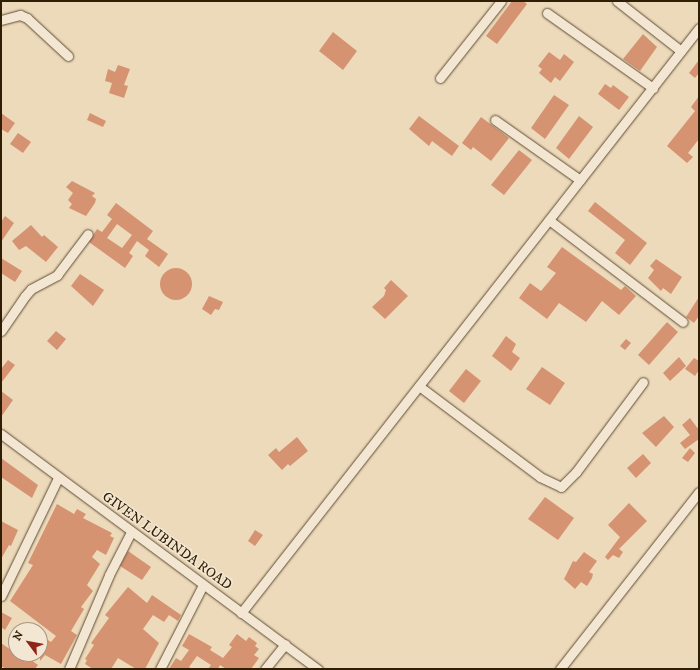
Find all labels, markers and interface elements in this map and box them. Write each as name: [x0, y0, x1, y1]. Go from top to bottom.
street label: GIVEN LUBINDA ROAD: [99, 488, 235, 594]
north arrow: [8, 622, 48, 662]
text: N: [10, 629, 27, 644]

